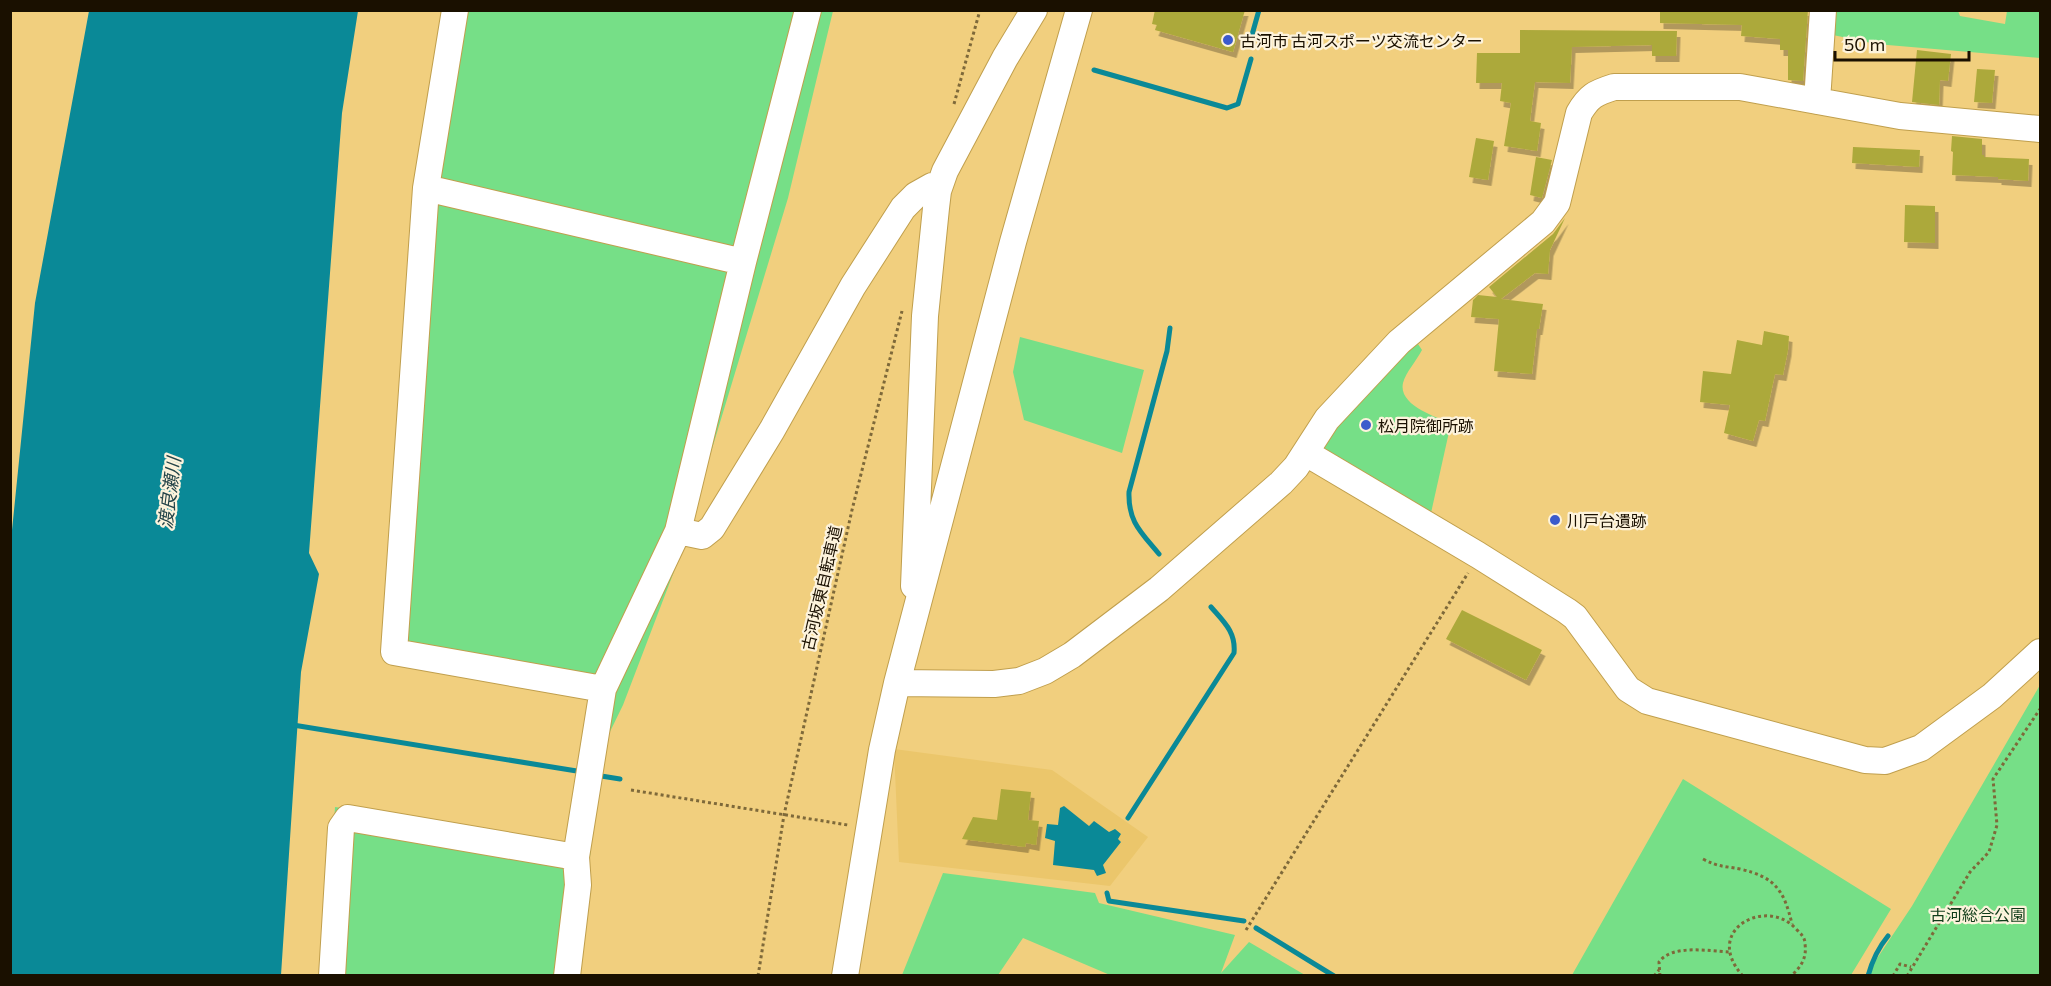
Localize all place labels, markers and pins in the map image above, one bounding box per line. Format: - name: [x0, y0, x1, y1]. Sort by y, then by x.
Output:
- place label: 古河市 古河スポーツ交流センター: [1240, 31, 1483, 50]
- marker: 古河市 古河スポーツ交流センター: [1221, 33, 1235, 47]
- place label: 松月院御所跡: [1378, 416, 1474, 435]
- marker: 松月院御所跡: [1359, 418, 1373, 432]
- place label: 川戸台遺跡: [1567, 511, 1647, 530]
- marker: 川戸台遺跡: [1548, 513, 1562, 527]

